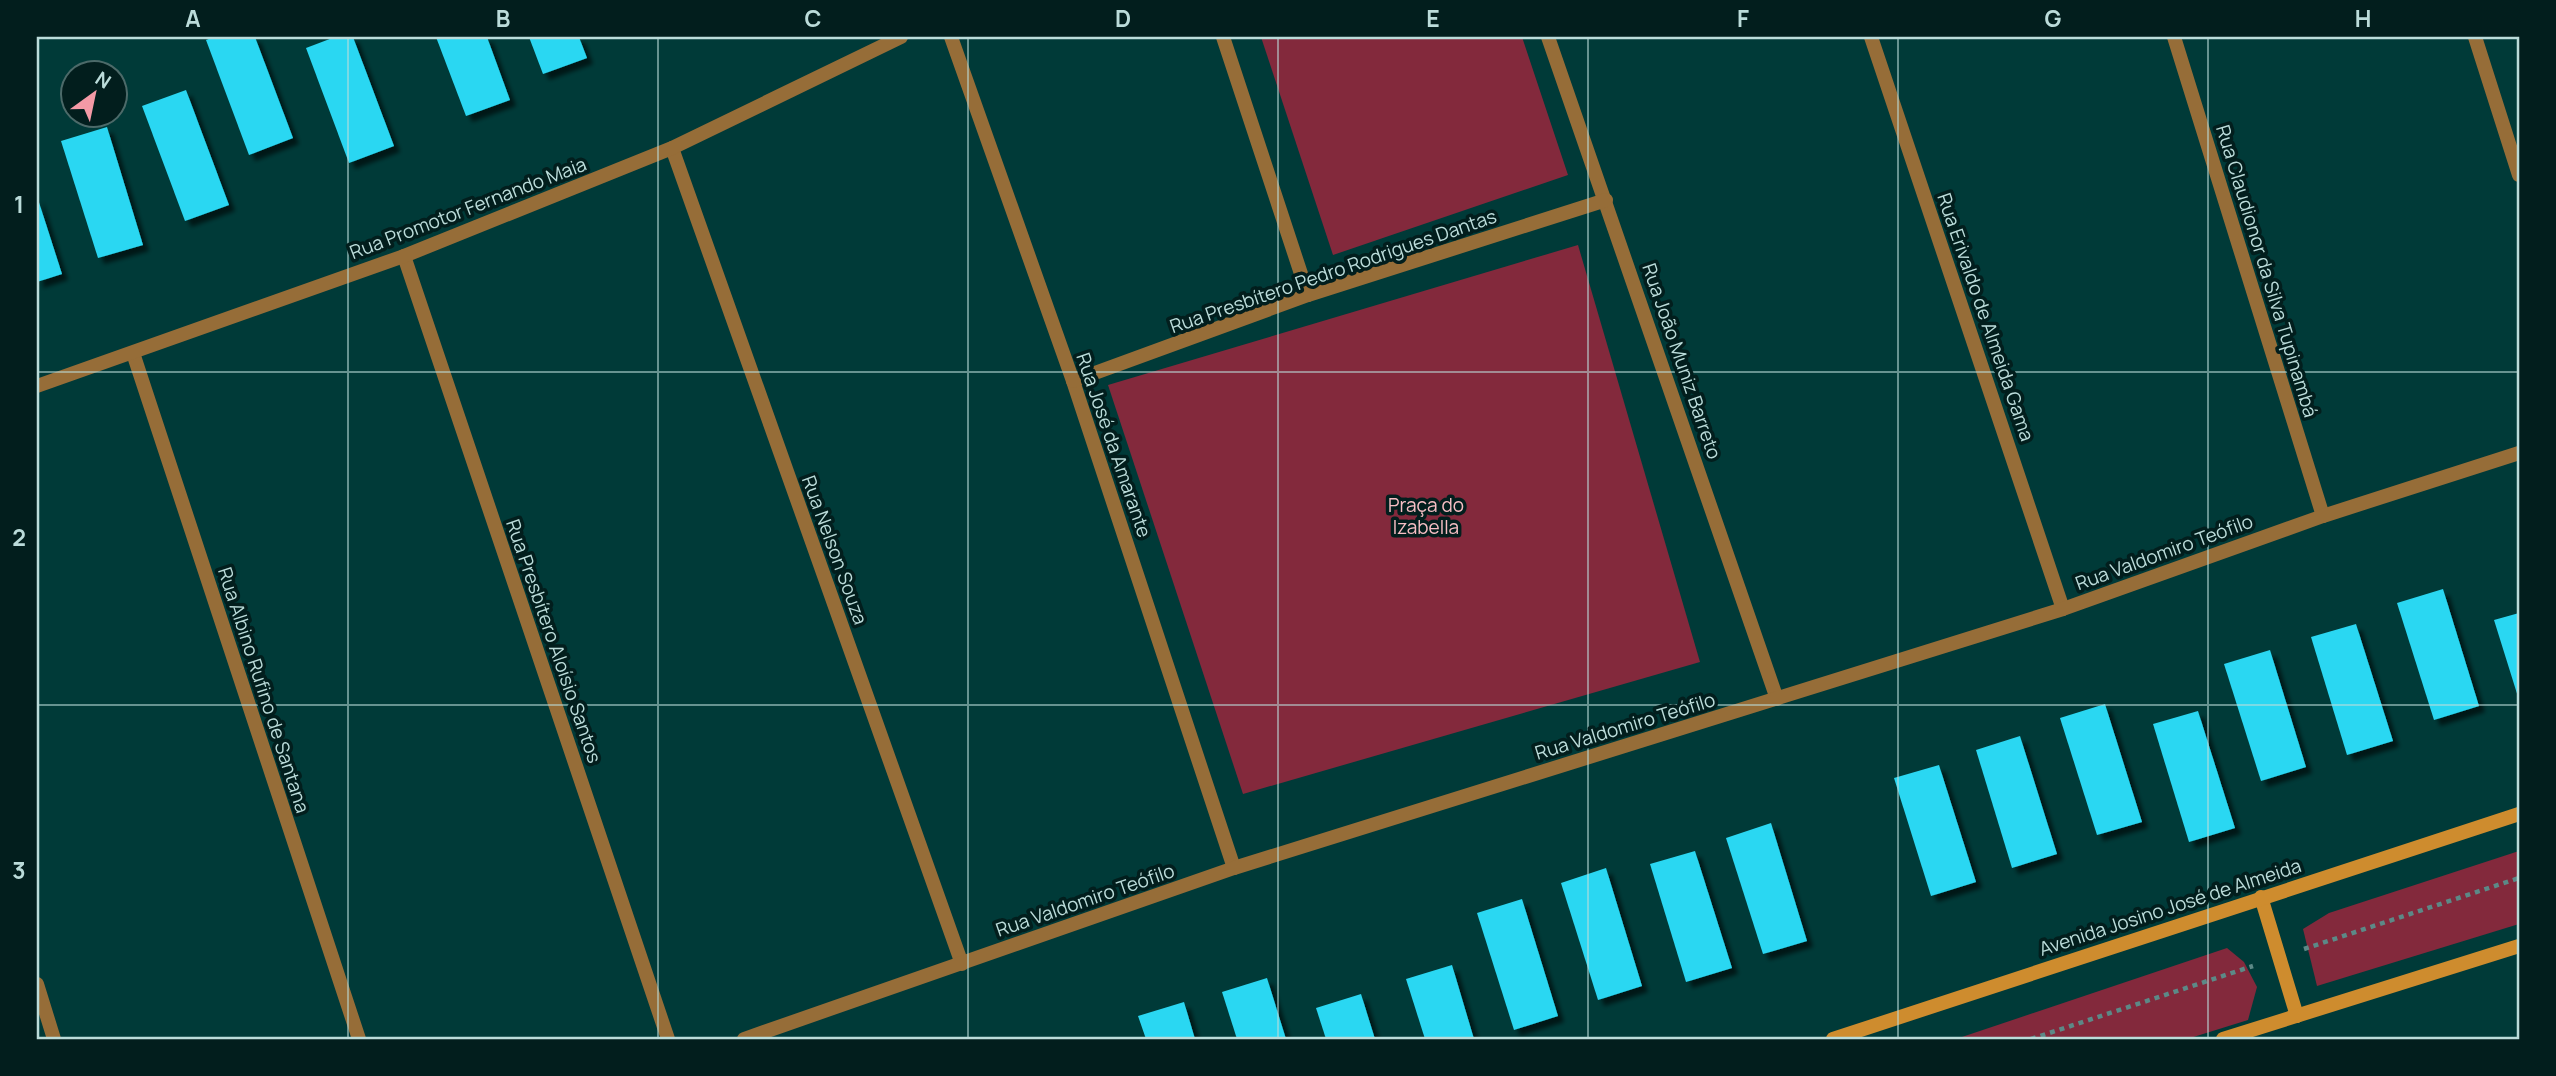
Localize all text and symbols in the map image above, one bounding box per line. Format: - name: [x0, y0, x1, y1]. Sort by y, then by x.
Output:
- text: A: [185, 2, 201, 34]
- text: B: [496, 2, 510, 34]
- text: C: [805, 2, 822, 34]
- text: D: [1115, 2, 1131, 34]
- text: E: [1426, 2, 1440, 34]
- text: F: [1737, 2, 1749, 34]
- text: G: [2045, 2, 2062, 34]
- text: H: [2355, 2, 2371, 34]
- north arrow: [60, 60, 130, 130]
- text: N: [90, 65, 116, 94]
- street label: Rua Claudionor da Silva Tupinambá: [2210, 122, 2324, 420]
- street label: Rua Promotor Fernando Maia: [346, 151, 590, 265]
- text: 1: [14, 188, 24, 220]
- street label: Rua Erivaldo de Almeida Gama: [1931, 190, 2041, 444]
- street label: Rua Presbítero Pedro Rodrigues Dantas: [1166, 203, 1500, 339]
- street label: Rua João Muniz Barreto: [1636, 260, 1728, 462]
- street label: Rua José da Amarante: [1070, 349, 1158, 541]
- street label: Rua Nelson Souza: [796, 472, 874, 628]
- park label: Praça do Izabella: [1388, 492, 1464, 540]
- street label: Rua Valdomiro Teófilo: [2072, 508, 2256, 596]
- street label: Rua Presbítero Aloísio Santos: [500, 516, 608, 766]
- text: 2: [12, 521, 26, 553]
- street label: Rua Albino Rufino de Santana: [212, 564, 316, 816]
- street label: Rua Valdomiro Teófilo: [1532, 686, 1718, 766]
- street label: Avenida Josino José de Almeida: [2036, 852, 2304, 962]
- text: 3: [12, 854, 26, 886]
- street label: Rua Valdomiro Teófilo: [992, 857, 1178, 943]

